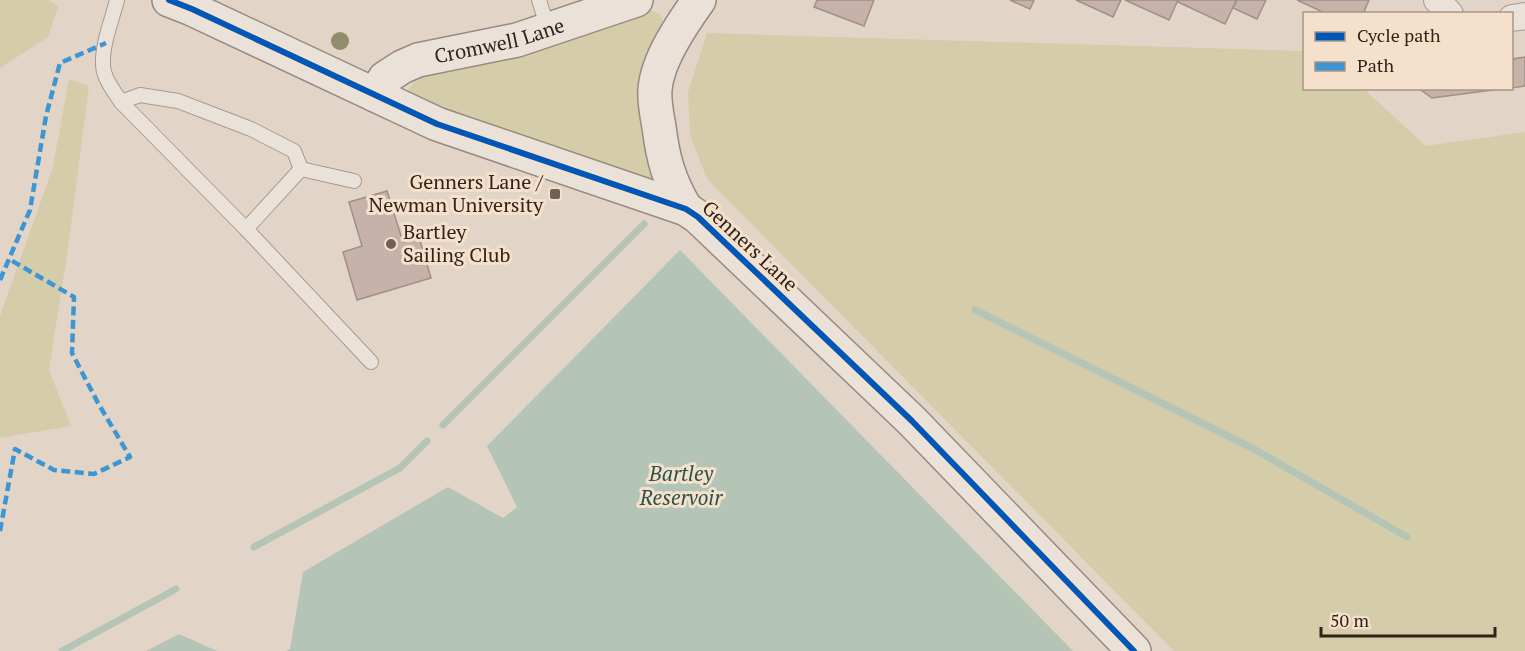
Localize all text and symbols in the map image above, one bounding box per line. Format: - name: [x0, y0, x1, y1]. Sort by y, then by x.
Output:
- street label: Cromwell Lane: [432, 11, 568, 69]
- legend: [1303, 12, 1513, 90]
- text: Cycle path: [1357, 23, 1441, 47]
- text: Path: [1357, 53, 1394, 77]
- place label: Genners Lane / Newman University: [369, 168, 544, 218]
- marker: Genners Lane / Newman University: [548, 187, 562, 201]
- street label: Genners Lane: [697, 194, 804, 297]
- place label: Bartley Sailing Club: [403, 218, 511, 268]
- marker: Bartley Sailing Club: [384, 237, 398, 251]
- water label: Bartley Reservoir: [639, 459, 723, 511]
- scale bar: [1321, 600, 1495, 638]
- text: 50 m: [1330, 608, 1370, 632]

